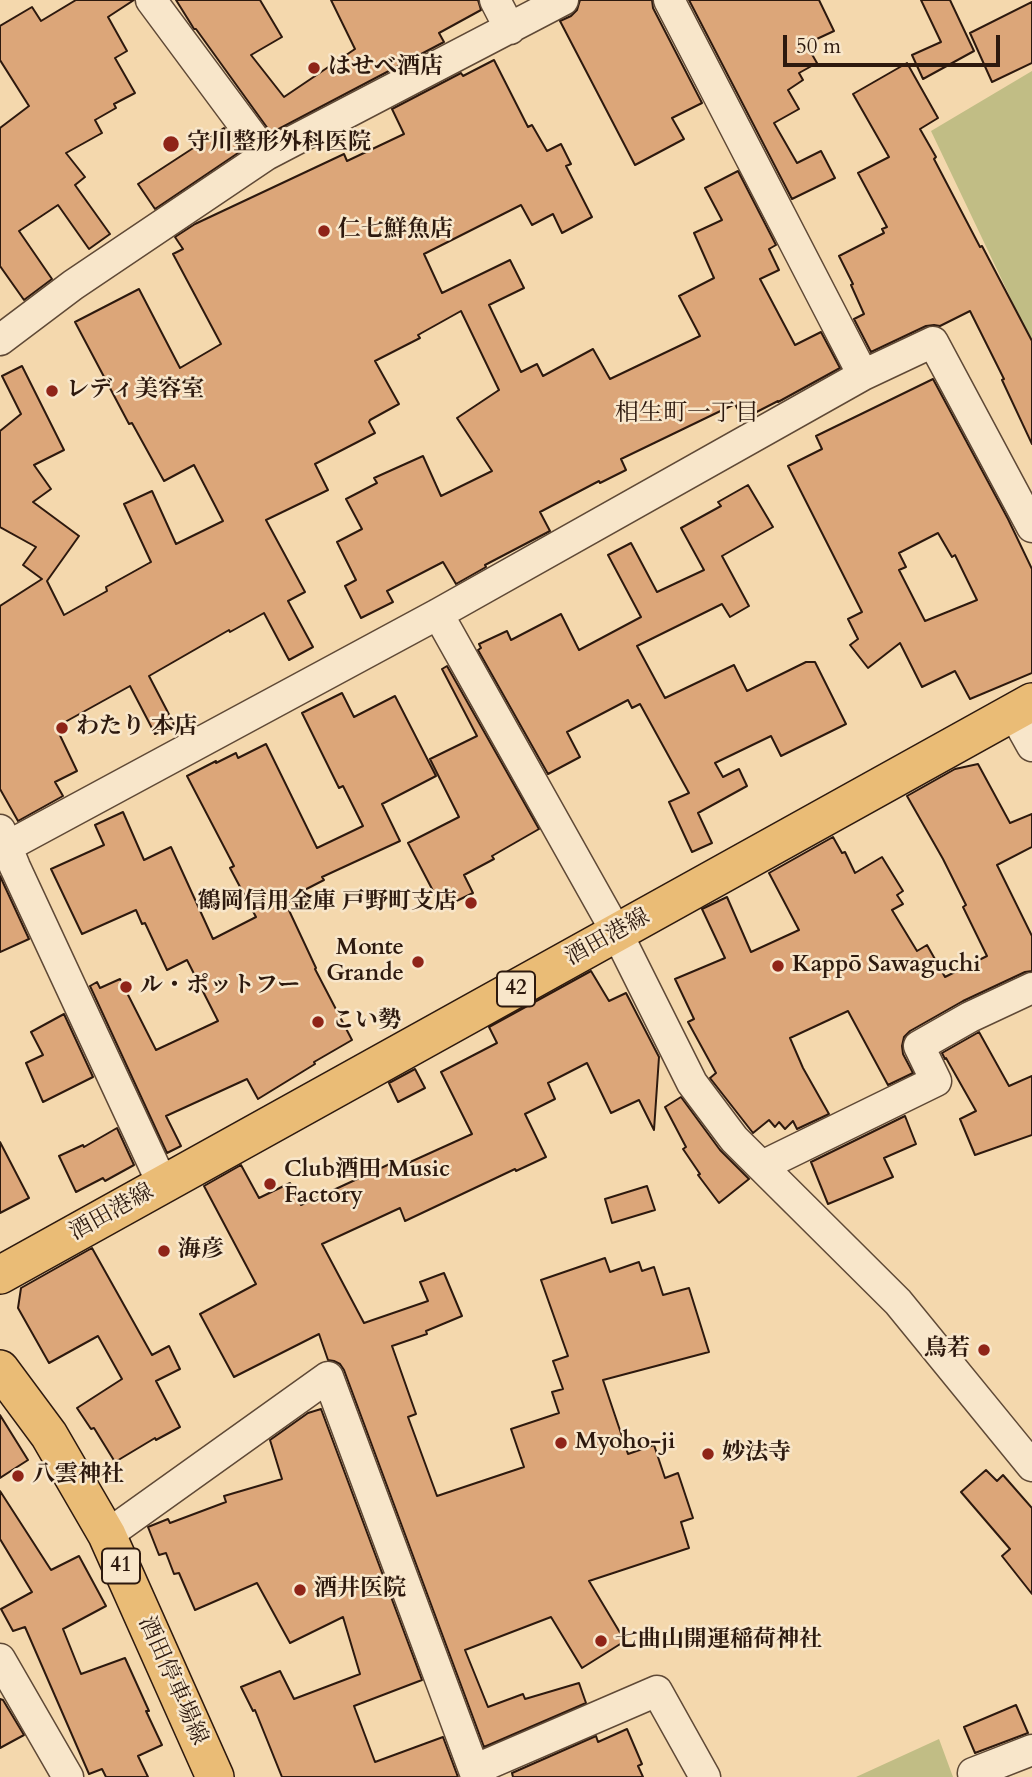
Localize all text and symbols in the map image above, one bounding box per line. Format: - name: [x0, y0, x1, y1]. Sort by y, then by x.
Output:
- scale bar: [787, 21, 1004, 65]
- text: 50 m: [796, 32, 841, 61]
- place label: はせべ酒店: [328, 54, 443, 82]
- marker: はせべ酒店: [306, 60, 322, 76]
- place label: 守川整形外科医院: [187, 130, 371, 158]
- marker: 守川整形外科医院: [161, 134, 181, 154]
- place label: 仁七鮮魚店: [338, 217, 453, 245]
- marker: 仁七鮮魚店: [316, 223, 332, 239]
- place label: レディ美容室: [66, 377, 204, 405]
- marker: レディ美容室: [44, 383, 60, 399]
- district label: 相生町一丁目: [615, 400, 759, 428]
- place label: わたり 本店: [76, 714, 197, 742]
- marker: わたり 本店: [54, 720, 70, 736]
- place label: 鶴岡信用金庫 戸野町支店: [198, 889, 457, 917]
- marker: 鶴岡信用金庫 戸野町支店: [463, 895, 479, 911]
- street label: 酒田港線: [561, 904, 655, 972]
- place label: Monte Grande: [326, 935, 404, 989]
- place label: Kappō Sawaguchi: [792, 952, 981, 980]
- marker: Monte Grande: [410, 954, 426, 970]
- marker: Kappō Sawaguchi: [770, 958, 786, 974]
- road number: 42: [497, 972, 535, 1006]
- place label: ル・ポットフー: [140, 973, 300, 1001]
- marker: ル・ポットフー: [118, 979, 134, 995]
- place label: こい勢: [332, 1008, 401, 1036]
- marker: こい勢: [310, 1014, 326, 1030]
- place label: Club酒田 Music Factory: [284, 1157, 450, 1211]
- marker: Club酒田 Music Factory: [262, 1176, 278, 1192]
- street label: 酒田港線: [65, 1179, 159, 1247]
- place label: 海彦: [178, 1237, 224, 1265]
- marker: 海彦: [156, 1243, 172, 1259]
- place label: 鳥若: [924, 1336, 970, 1364]
- marker: 鳥若: [976, 1342, 992, 1358]
- place label: Myoho-ji: [575, 1429, 675, 1457]
- marker: Myoho-ji: [553, 1435, 569, 1451]
- place label: 妙法寺: [722, 1440, 791, 1468]
- marker: 妙法寺: [700, 1446, 716, 1462]
- place label: 八雲神社: [32, 1462, 124, 1490]
- marker: 八雲神社: [10, 1468, 26, 1484]
- road number: 41: [102, 1548, 140, 1584]
- place label: 酒井医院: [314, 1576, 406, 1604]
- marker: 酒井医院: [292, 1582, 308, 1598]
- street label: 酒田停車場線: [131, 1612, 213, 1750]
- place label: 七曲山開運稲荷神社: [615, 1627, 822, 1655]
- marker: 七曲山開運稲荷神社: [593, 1633, 609, 1649]

